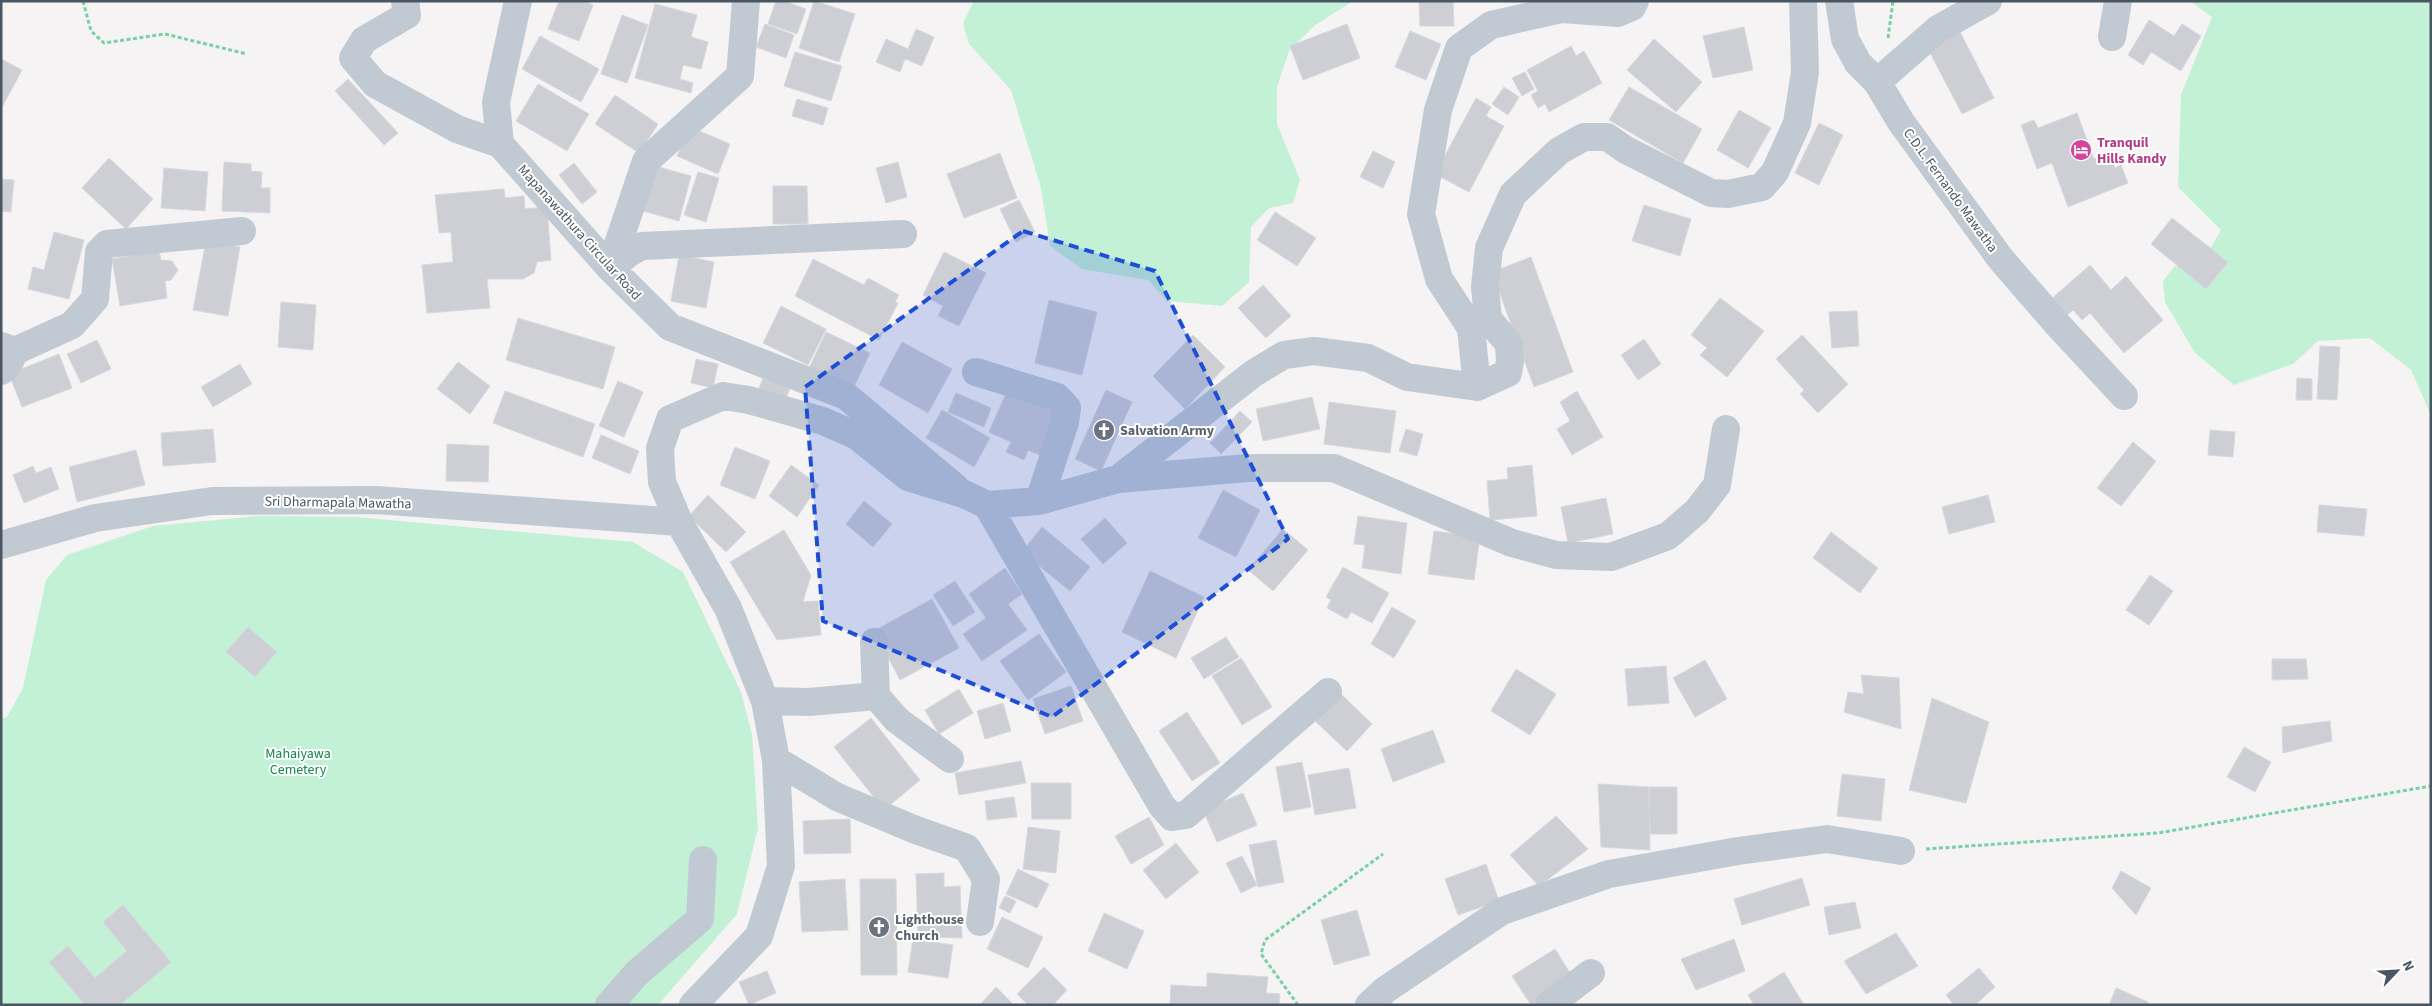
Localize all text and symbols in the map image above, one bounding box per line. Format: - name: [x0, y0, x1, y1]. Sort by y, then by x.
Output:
- street label: C.D.L. Fernando Mawatha: [1898, 124, 2002, 257]
- place label: Tranquil Hills Kandy: [2097, 133, 2167, 169]
- hotel icon: Tranquil Hills Kandy: [2069, 138, 2093, 162]
- street label: Mapanawathura Circular Road: [513, 160, 646, 305]
- church icon: Salvation Army: [1092, 418, 1116, 442]
- place label: Salvation Army: [1120, 421, 1215, 441]
- street label: Sri Dharmapala Mawatha: [264, 492, 412, 514]
- park label: Mahaiyawa Cemetery: [265, 744, 331, 780]
- place label: Lighthouse Church: [895, 910, 964, 946]
- church icon: Lighthouse Church: [867, 915, 891, 939]
- north arrow: [2372, 946, 2422, 996]
- text: N: [2397, 957, 2419, 974]

